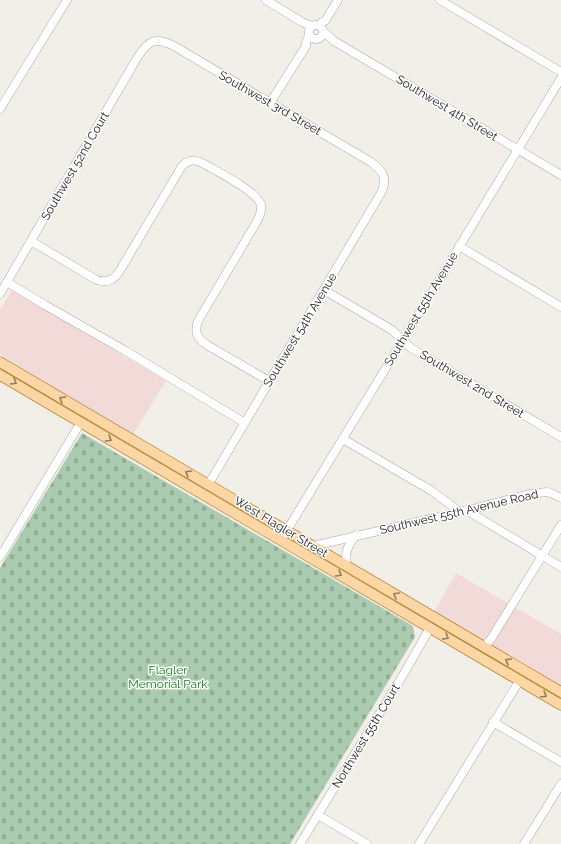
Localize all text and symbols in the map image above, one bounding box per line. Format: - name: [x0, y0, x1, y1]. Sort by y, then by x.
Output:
- street label: Southwest 3rd Street: [216, 68, 324, 138]
- street label: Southwest 4th Street: [394, 72, 500, 144]
- street label: Southwest 52nd Court: [38, 109, 112, 223]
- street label: Southwest 55th Avenue: [381, 249, 461, 369]
- street label: Southwest 54th Avenue: [260, 270, 340, 390]
- street label: Southwest 2nd Street: [417, 347, 527, 421]
- one-way arrow: [9, 378, 17, 385]
- one-way arrow: [59, 396, 66, 403]
- one-way arrow: [105, 434, 112, 441]
- one-way arrow: [185, 470, 192, 477]
- street label: Southwest 55th Avenue Road: [378, 487, 540, 537]
- street label: West Flagler Street: [232, 494, 330, 560]
- one-way arrow: [335, 570, 342, 577]
- one-way arrow: [393, 592, 400, 600]
- one-way arrow: [442, 633, 450, 640]
- one-way arrow: [505, 658, 512, 666]
- park label: Flagler Memorial Park: [128, 663, 208, 691]
- street label: Northwest 55th Court: [329, 682, 403, 790]
- one-way arrow: [540, 690, 547, 697]

